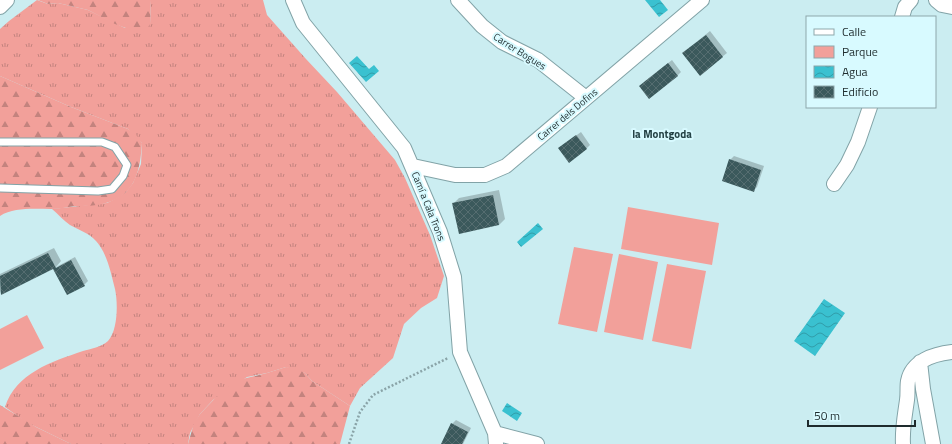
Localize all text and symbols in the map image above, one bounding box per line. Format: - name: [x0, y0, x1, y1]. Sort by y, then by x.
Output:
- legend: [806, 16, 936, 108]
- text: Calle: [842, 22, 866, 41]
- street label: Carrer Bogues: [490, 29, 549, 74]
- text: Parque: [842, 42, 878, 61]
- text: Agua: [842, 62, 868, 81]
- text: Edificio: [842, 82, 878, 101]
- street label: Carrer dels Dofins: [534, 84, 601, 144]
- district label: la Montgoda: [632, 126, 692, 142]
- street label: Camí a Cala Trons: [408, 169, 449, 243]
- scale bar: [808, 402, 915, 428]
- text: 50 m: [814, 406, 840, 425]

